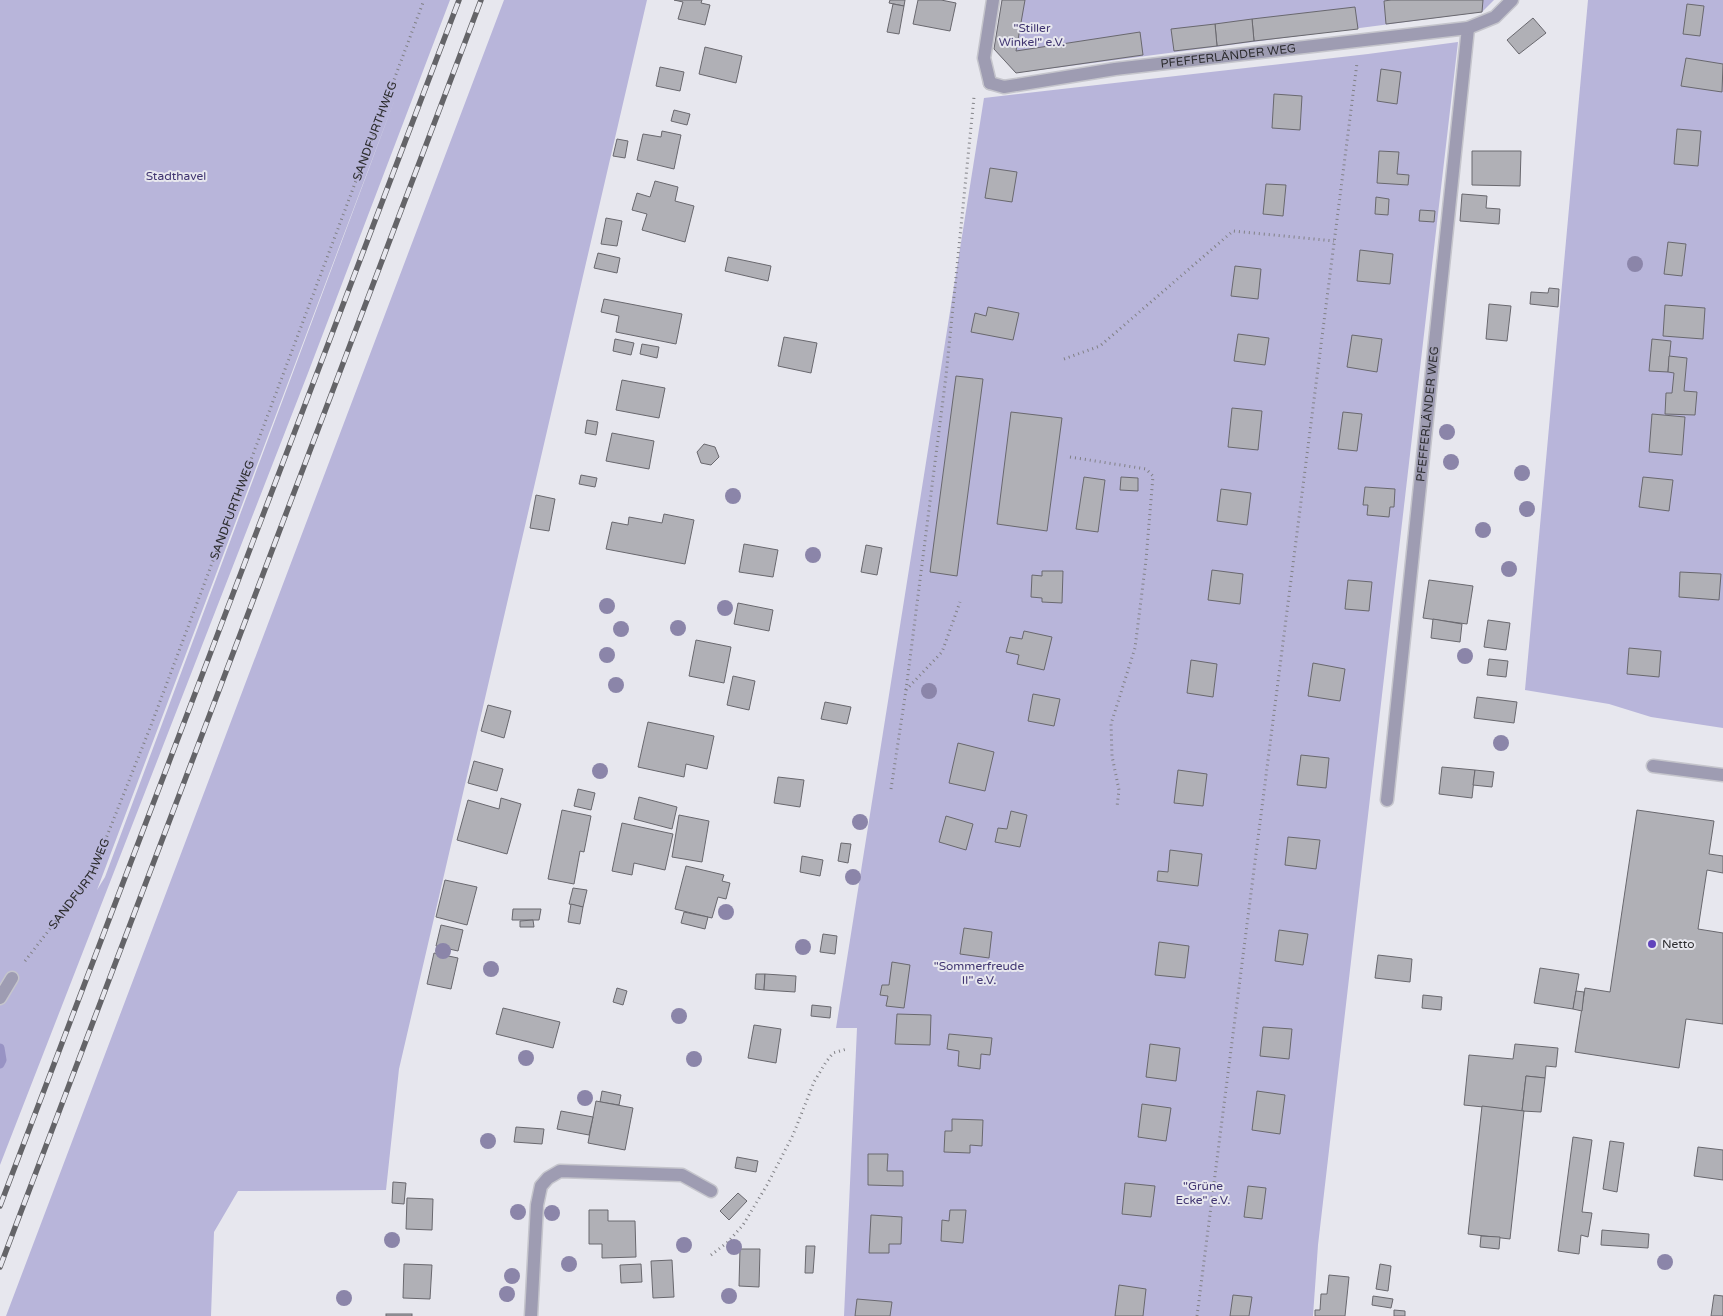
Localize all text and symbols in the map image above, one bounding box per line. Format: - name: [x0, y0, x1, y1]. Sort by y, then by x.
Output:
- park label: "Stiller Winkel" e.V.: [999, 21, 1065, 49]
- street label: PFEFFERLÄNDER WEG: [1160, 41, 1297, 71]
- street label: SANDFURTHWEG: [350, 79, 400, 183]
- park label: Stadthavel: [146, 169, 206, 183]
- street label: PFEFFERLÄNDER WEG: [1413, 346, 1442, 483]
- street label: SANDFURTHWEG: [207, 458, 257, 562]
- street label: SANDFURTHWEG: [45, 836, 112, 932]
- place label: Netto: [1662, 937, 1695, 951]
- marker: Netto: [1646, 938, 1658, 950]
- park label: "Sommerfreude II" e.V.: [934, 959, 1024, 987]
- park label: "Grüne Ecke" e.V.: [1176, 1179, 1230, 1207]

